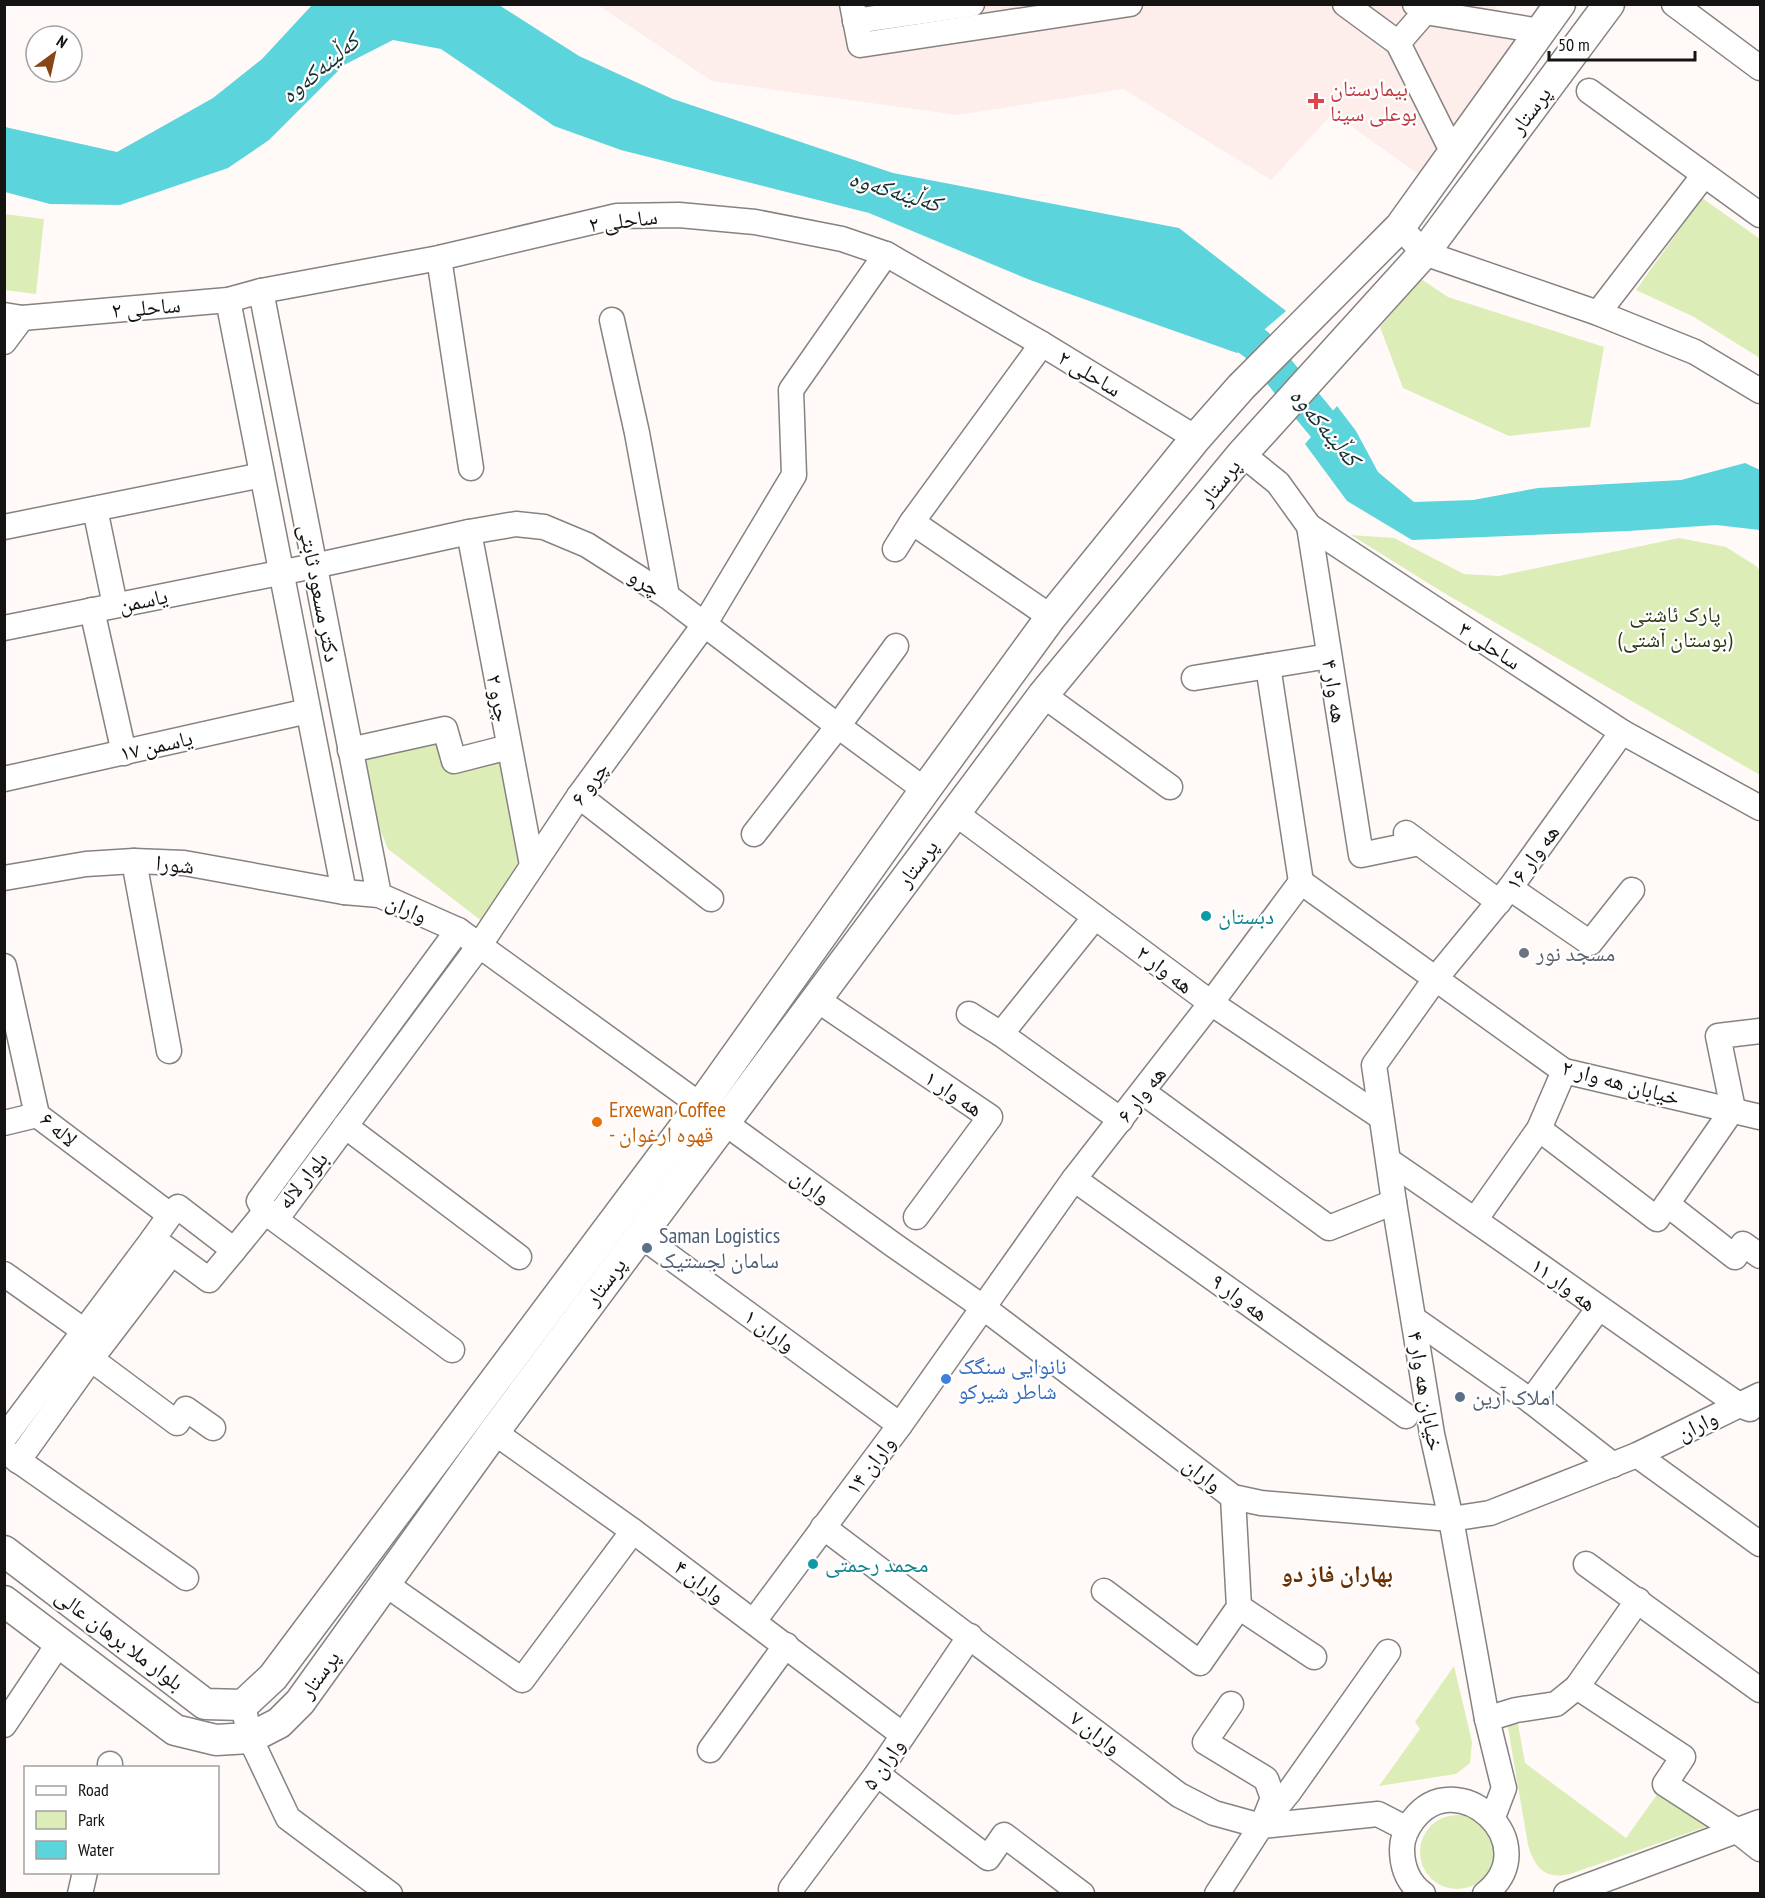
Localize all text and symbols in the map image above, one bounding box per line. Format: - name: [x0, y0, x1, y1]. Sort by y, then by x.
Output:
- water label: کەڵینەکەوە: [274, 23, 369, 110]
- north arrow: [24, 24, 84, 84]
- scale bar: [1549, 24, 1694, 62]
- text: N: [53, 31, 71, 52]
- text: 50 m: [1558, 33, 1590, 56]
- place label: بیمارستان بوعلی سینا: [1330, 74, 1417, 127]
- street label: پرستار: [1502, 80, 1557, 140]
- marker: بیمارستان بوعلی سینا: [1307, 92, 1325, 110]
- water label: کەڵینەکەوە: [846, 162, 949, 220]
- street label: ساحلی ۲: [587, 202, 659, 238]
- street label: ساحلی ۲: [110, 290, 182, 324]
- street label: ساحلی ۲: [1053, 343, 1127, 403]
- water label: کەڵینەکەوە: [1283, 381, 1370, 476]
- street label: پرستار: [1191, 453, 1247, 512]
- street label: دکتر مسعود ثابتی: [293, 522, 347, 664]
- street label: چرو: [624, 561, 666, 603]
- street label: یاسمن: [116, 581, 170, 619]
- park label: پارک ئاشتی (بوستان آشتی): [1618, 600, 1733, 653]
- street label: ساحلی ۳: [1453, 614, 1527, 676]
- street label: هه وار ۴: [1316, 657, 1354, 725]
- street label: چرو ۲: [481, 672, 517, 724]
- street label: یاسمن ۱۷: [117, 723, 195, 767]
- street label: چرو ۶: [564, 755, 614, 811]
- street label: هه وار ۱۶: [1499, 819, 1565, 895]
- street label: پرستار: [889, 833, 944, 893]
- street label: شورا: [155, 848, 195, 880]
- street label: واران: [382, 887, 432, 929]
- place label: دبستان: [1218, 902, 1274, 930]
- marker: دبستان: [1199, 909, 1213, 923]
- street label: هه وار ۲: [1131, 938, 1199, 1000]
- place label: مسجد نور: [1535, 939, 1615, 967]
- marker: مسجد نور: [1517, 946, 1531, 960]
- street label: خیابان هه وار ۲: [1559, 1053, 1683, 1111]
- street label: هه وار ۶: [1110, 1060, 1172, 1128]
- street label: هه وار ۱: [919, 1063, 989, 1123]
- place label: Erxewan Coffee - قهوه ارغوان: [609, 1095, 726, 1148]
- street label: لاله ۶: [35, 1105, 83, 1153]
- marker: Erxewan Coffee - قهوه ارغوان: [590, 1115, 604, 1129]
- street label: بلوار لاله: [270, 1145, 334, 1215]
- street label: واران: [786, 1162, 836, 1210]
- place label: Saman Logistics سامان لجستیک: [659, 1221, 780, 1274]
- marker: Saman Logistics سامان لجستیک: [640, 1241, 654, 1255]
- street label: پرستار: [577, 1251, 632, 1311]
- street label: هه وار ۱۱: [1526, 1251, 1602, 1317]
- street label: هه وار ۹: [1206, 1267, 1274, 1327]
- street label: واران ۱: [739, 1302, 801, 1358]
- street label: خیابان هه وار ۴: [1402, 1329, 1450, 1453]
- place label: نانوایی سنگک شاطر شیرکو: [958, 1352, 1067, 1405]
- marker: نانوایی سنگک شاطر شیرکو: [939, 1372, 953, 1386]
- place label: املاک آرین: [1472, 1383, 1555, 1411]
- marker: املاک آرین: [1453, 1390, 1467, 1404]
- street label: واران: [1672, 1403, 1722, 1447]
- street label: واران ۱۴: [839, 1430, 901, 1500]
- street label: واران: [1178, 1450, 1228, 1498]
- place label: محمد رحمتی: [825, 1550, 928, 1578]
- street label: واران ۴: [669, 1553, 731, 1609]
- marker: محمد رحمتی: [806, 1557, 820, 1571]
- district label: بهاران فاز دو: [1281, 1558, 1393, 1589]
- street label: بلوار ملا برهان عالی: [50, 1581, 190, 1697]
- street label: پرستار: [292, 1644, 346, 1705]
- street label: واران ۷: [1065, 1704, 1127, 1760]
- street label: واران ۵: [855, 1733, 911, 1795]
- legend: [24, 1766, 219, 1874]
- text: Road: [78, 1778, 109, 1801]
- text: Park: [78, 1808, 105, 1831]
- text: Water: [78, 1838, 114, 1861]

